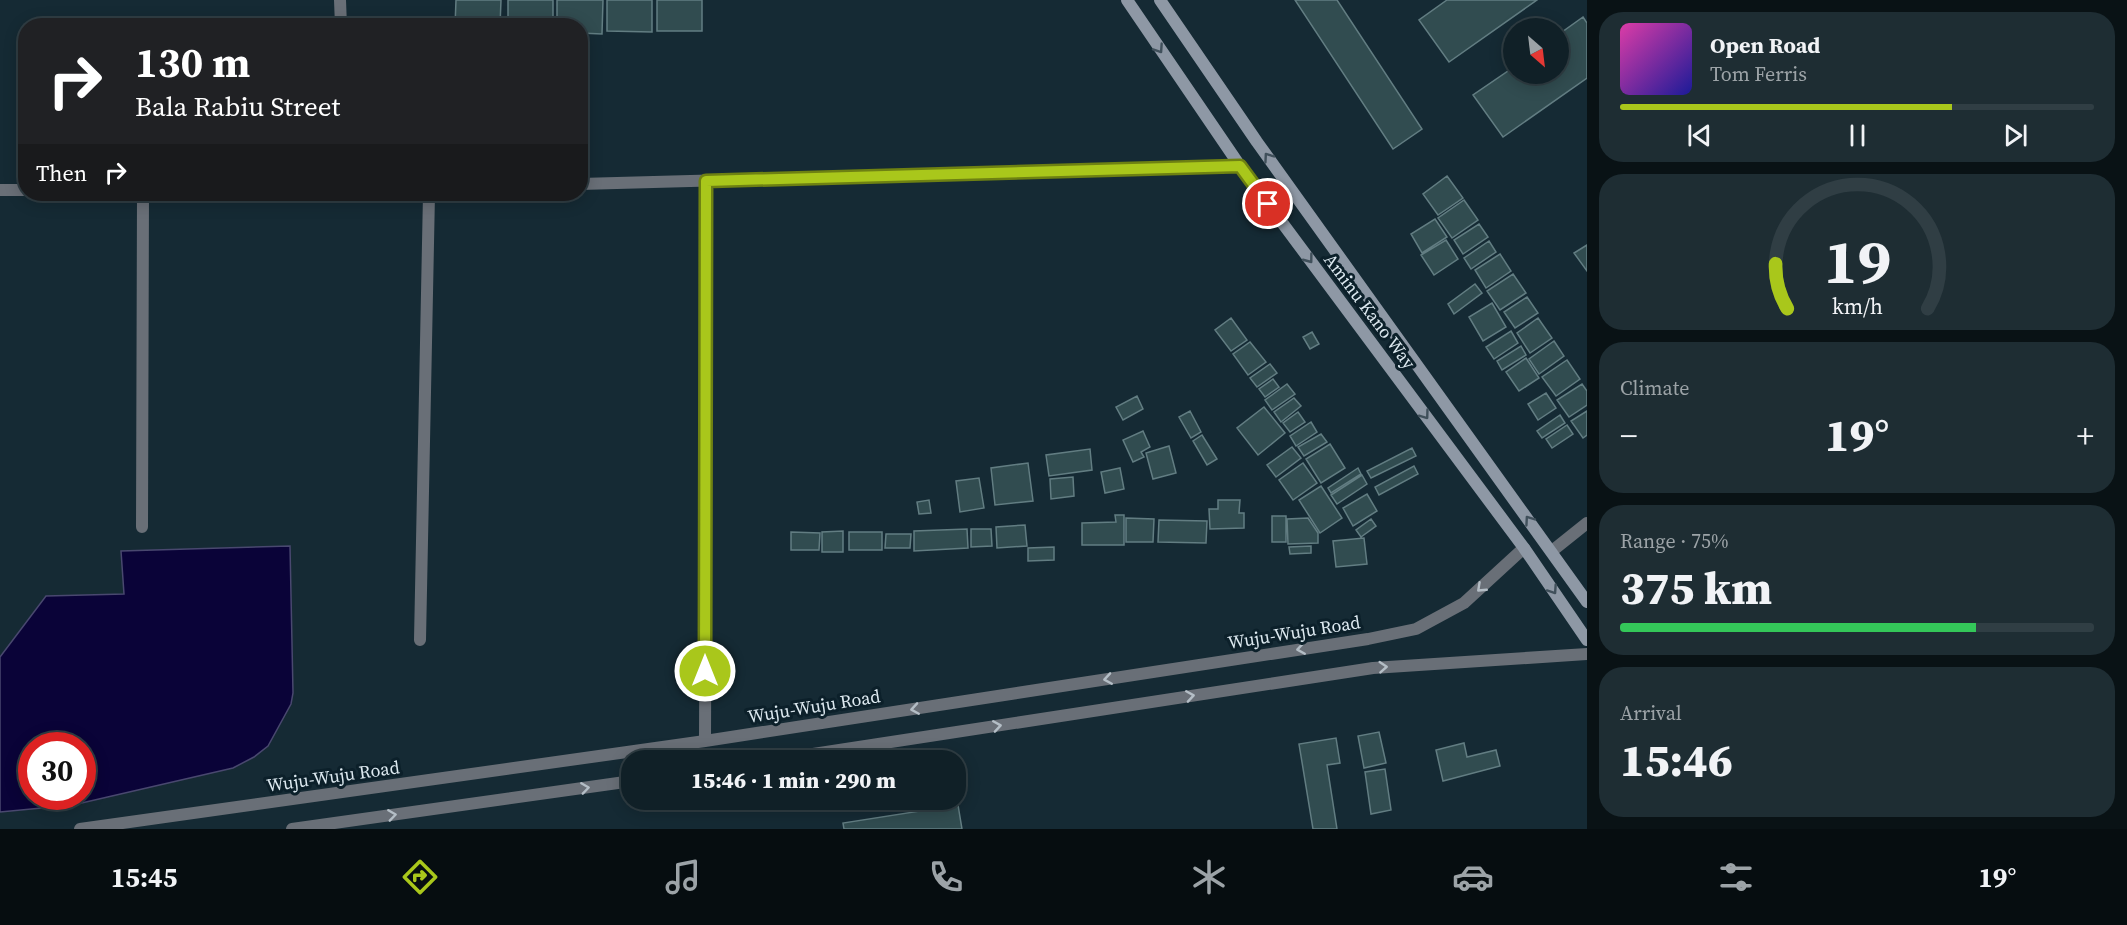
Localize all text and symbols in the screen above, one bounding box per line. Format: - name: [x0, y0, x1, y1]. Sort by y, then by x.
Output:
- north arrow: [1503, 18, 1569, 84]
- map controls: [1503, 18, 1569, 84]
- text: Open Road: [1710, 30, 1820, 60]
- text: 130 m: [135, 33, 250, 91]
- icon: right: [36, 42, 114, 120]
- one-way arrow: [1152, 42, 1163, 53]
- text: Tom Ferris: [1710, 60, 1807, 88]
- text: Bala Rabiu Street: [135, 88, 340, 125]
- icon: previous: [1683, 119, 1716, 152]
- icon: pause: [1841, 119, 1874, 152]
- icon: next: [1999, 119, 2032, 152]
- one-way arrow: [1264, 153, 1275, 164]
- icon: right: [99, 156, 132, 189]
- text: Then: [36, 158, 87, 188]
- pin: [1242, 178, 1293, 229]
- icon: arrive: [1251, 187, 1284, 220]
- text: 19: [1823, 218, 1891, 304]
- street label: Aminu Kano Way: [1318, 248, 1422, 375]
- one-way arrow: [1301, 252, 1312, 263]
- text: km/h: [1831, 293, 1883, 322]
- text: Climate: [1620, 374, 1689, 402]
- text: 19°: [1825, 404, 1889, 466]
- one-way arrow: [1418, 409, 1429, 420]
- text: −: [1620, 413, 1638, 458]
- text: +: [2076, 413, 2094, 458]
- one-way arrow: [1525, 515, 1536, 526]
- text: Range · 75%: [1620, 527, 1729, 555]
- text: 375 km: [1620, 557, 1772, 619]
- one-way arrow: [1478, 581, 1488, 592]
- one-way arrow: [1545, 583, 1556, 594]
- street label: Wuju-Wuju Road: [1226, 609, 1362, 655]
- position arrow: [673, 639, 737, 703]
- one-way arrow: [1296, 643, 1305, 655]
- one-way arrow: [1378, 661, 1388, 674]
- one-way arrow: [1103, 673, 1113, 685]
- street label: Wuju-Wuju Road: [746, 683, 882, 729]
- one-way arrow: [1186, 691, 1195, 703]
- text: Arrival: [1620, 699, 1682, 727]
- one-way arrow: [911, 702, 921, 715]
- one-way arrow: [992, 720, 1002, 733]
- text: 15:46: [1620, 729, 1733, 791]
- speed limit sign: 30: [18, 732, 96, 810]
- street label: Wuju-Wuju Road: [265, 754, 401, 798]
- text: 15:46 · 1 min · 290 m: [691, 765, 896, 795]
- one-way arrow: [580, 782, 590, 794]
- one-way arrow: [387, 809, 396, 822]
- icon: directions: [399, 856, 441, 898]
- icon: music: [662, 856, 704, 898]
- icon: phone: [925, 856, 967, 898]
- icon: climate: [1188, 856, 1230, 898]
- icon: car: [1452, 856, 1494, 898]
- icon: filters: [1715, 856, 1757, 898]
- text: 15:45: [111, 859, 177, 896]
- text: 19°: [1978, 859, 2016, 896]

